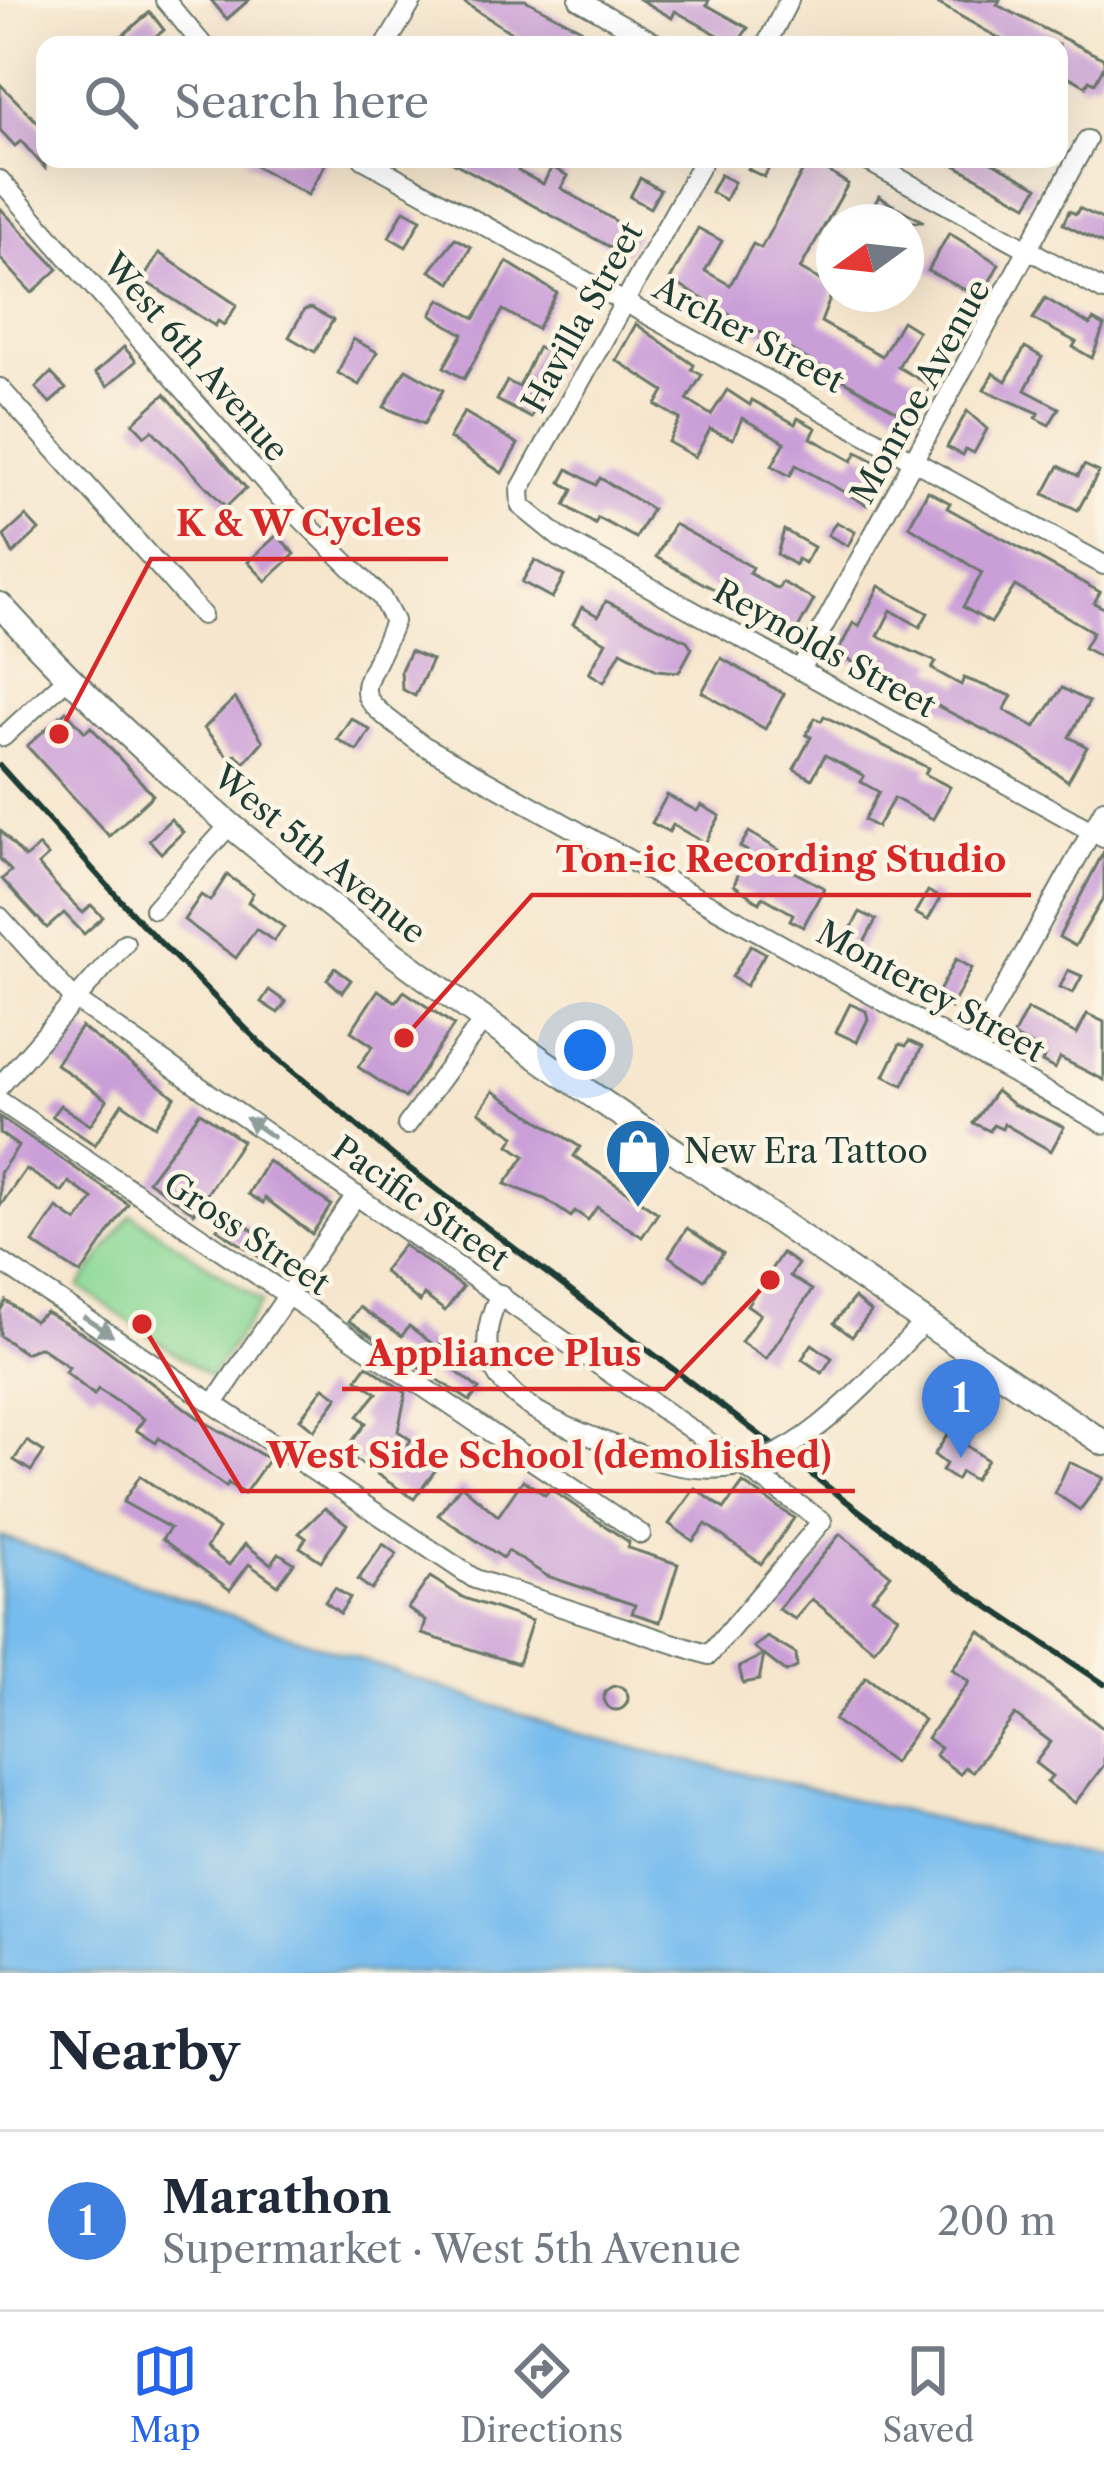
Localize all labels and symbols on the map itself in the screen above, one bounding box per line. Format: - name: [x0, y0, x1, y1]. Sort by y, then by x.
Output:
- north arrow: [816, 204, 924, 312]
- street label: Havilla Street: [513, 215, 652, 420]
- street label: West 6th Avenue: [93, 244, 297, 470]
- street label: Archer Street: [646, 267, 851, 402]
- street label: Monroe Avenue: [842, 272, 999, 511]
- callout: K & W Cycles: [151, 487, 448, 559]
- text: K & W Cycles: [176, 501, 422, 545]
- street label: Reynolds Street: [707, 570, 943, 727]
- street label: West 5th Avenue: [204, 756, 434, 953]
- callout: Ton-ic Recording Studio: [532, 823, 1031, 895]
- text: Ton-ic Recording Studio: [556, 837, 1006, 881]
- street label: Monterey Street: [810, 912, 1052, 1071]
- your location: [555, 1020, 615, 1080]
- shop icon: New Era Tattoo: [603, 1116, 673, 1210]
- one-way arrow: [244, 1117, 276, 1140]
- street label: Pacific Street: [324, 1127, 517, 1280]
- place label: New Era Tattoo: [684, 1131, 928, 1172]
- street label: Gross Street: [156, 1163, 338, 1304]
- one-way arrow: [81, 1314, 114, 1336]
- callout: Appliance Plus: [342, 1317, 665, 1389]
- text: Appliance Plus: [365, 1331, 642, 1375]
- pin: 1: [922, 1359, 1000, 1458]
- callout: West Side School (demolished): [242, 1419, 855, 1491]
- text: West Side School (demolished): [265, 1433, 832, 1477]

